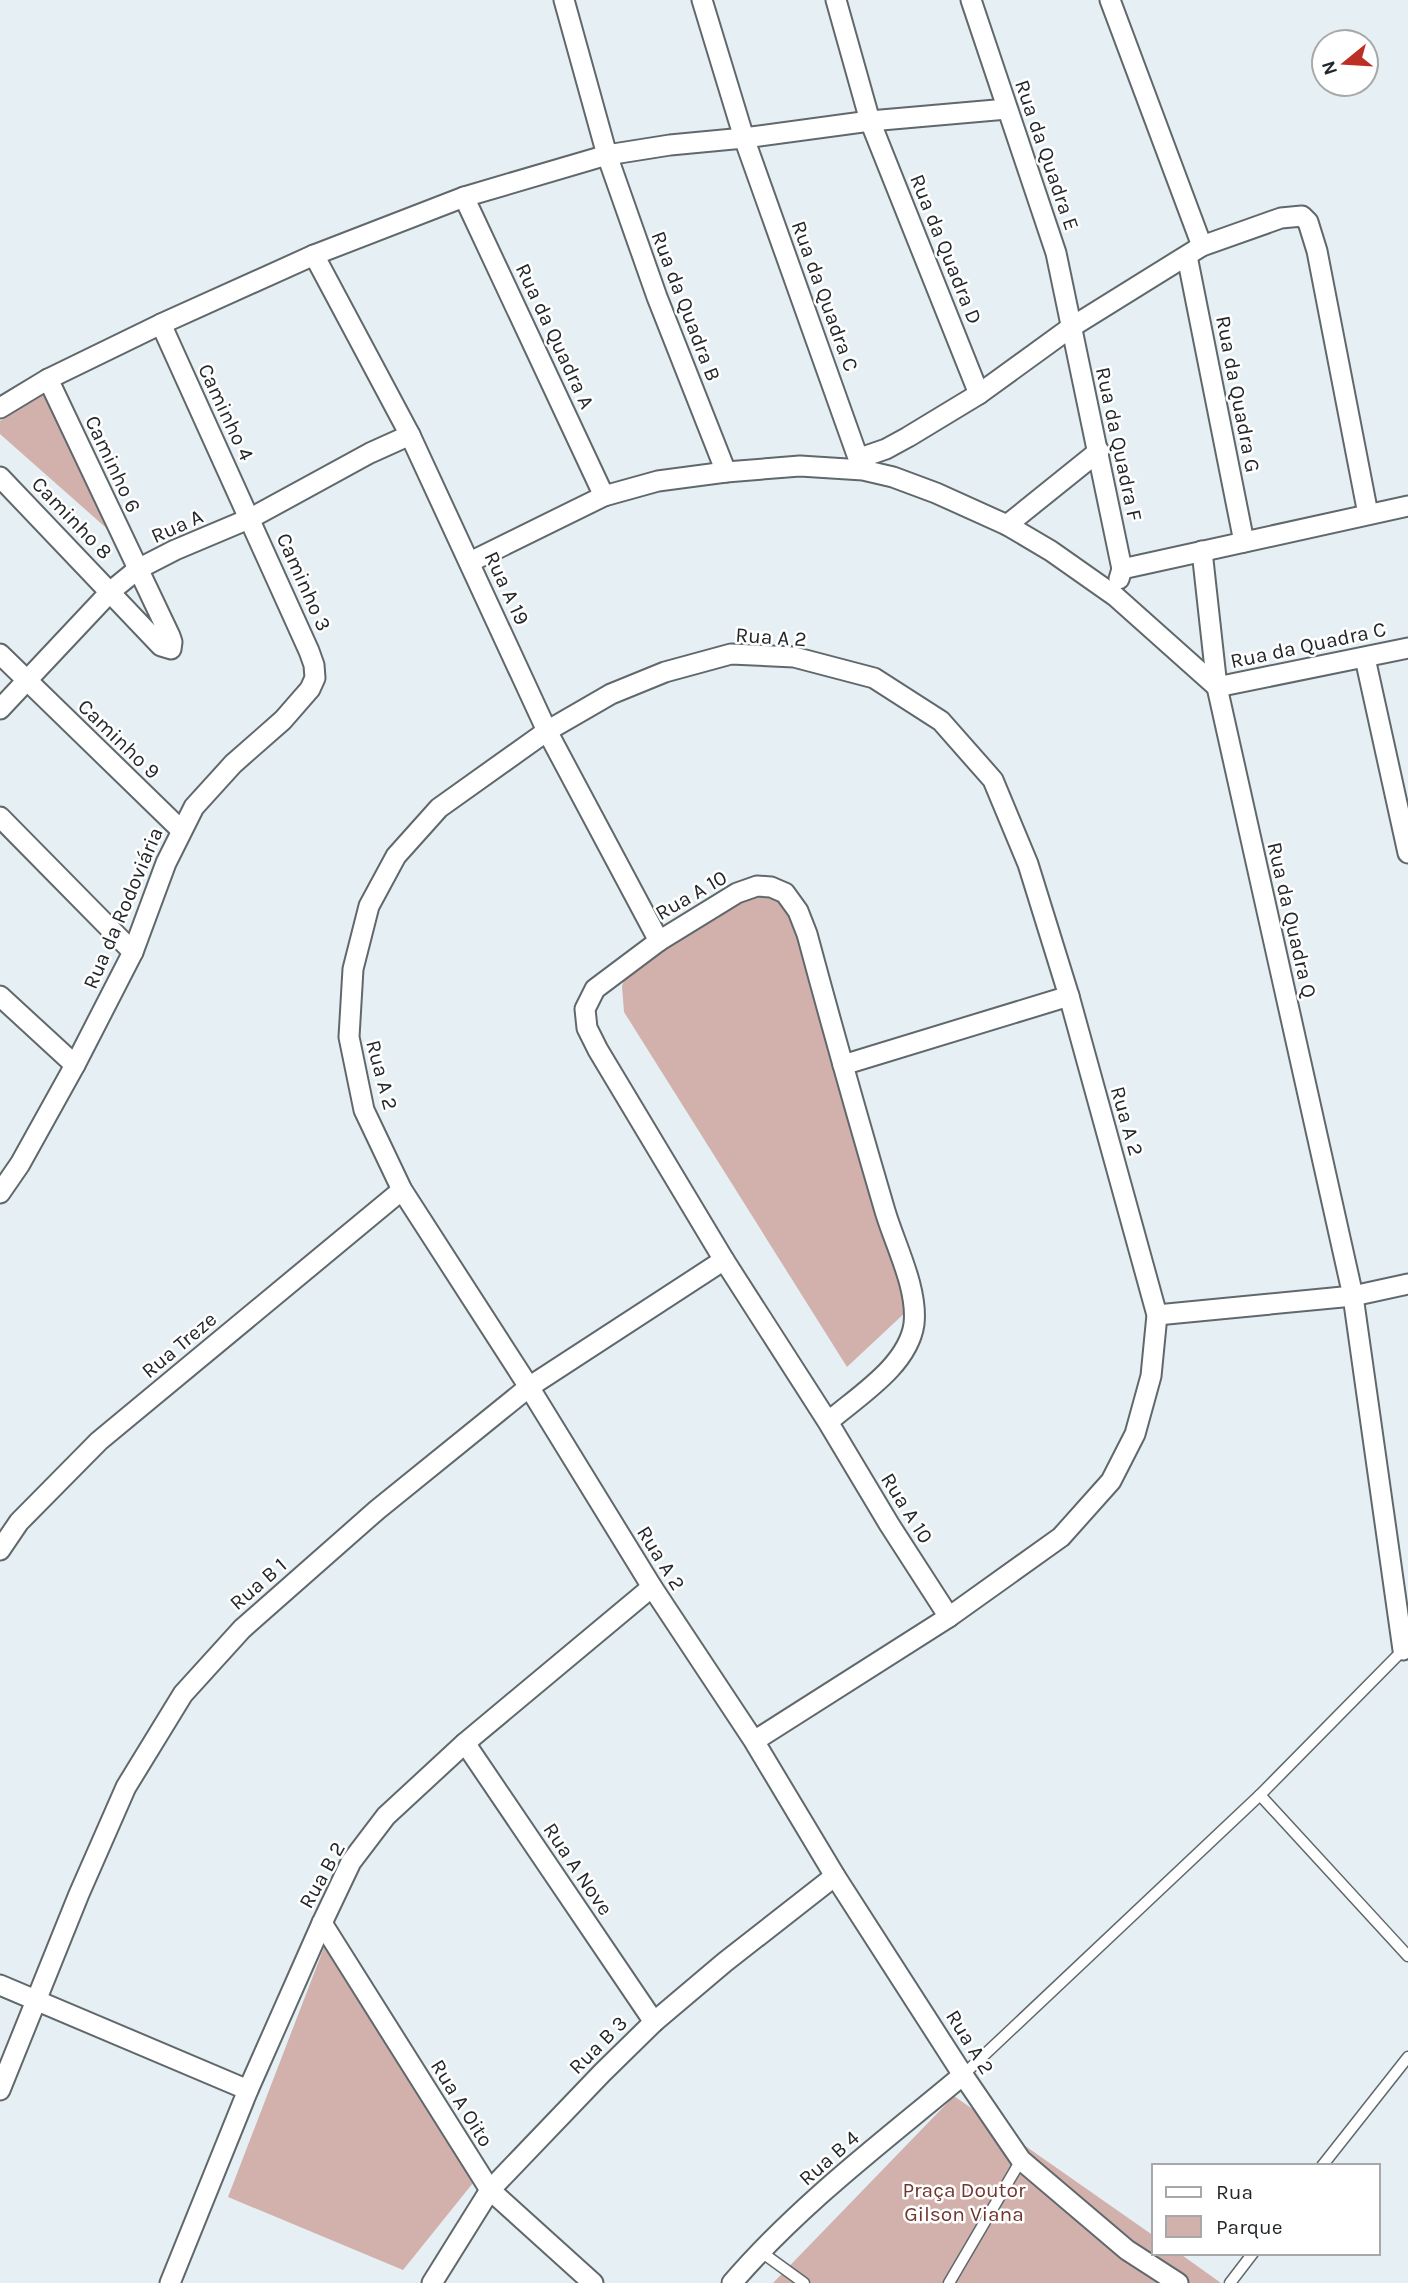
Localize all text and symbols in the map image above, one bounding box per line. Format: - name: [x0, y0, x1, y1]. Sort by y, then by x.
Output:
- north arrow: [1310, 28, 1380, 98]
- text: N: [1317, 58, 1342, 78]
- street label: Rua da Quadra E: [1010, 77, 1084, 233]
- street label: Rua da Quadra D: [905, 171, 987, 327]
- street label: Rua da Quadra C: [787, 217, 863, 375]
- street label: Rua da Quadra B: [646, 228, 726, 384]
- street label: Rua da Quadra A: [511, 259, 599, 413]
- street label: Rua da Quadra G: [1211, 314, 1265, 474]
- street label: Caminho 4: [193, 360, 259, 464]
- street label: Rua da Quadra F: [1091, 365, 1147, 523]
- street label: Caminho 6: [80, 412, 146, 516]
- street label: Caminho 8: [27, 472, 117, 564]
- street label: Rua A: [147, 504, 207, 548]
- street label: Caminho 3: [272, 529, 336, 635]
- street label: Rua A 19: [480, 547, 534, 629]
- street label: Rua da Quadra C: [1228, 617, 1388, 673]
- street label: Rua A 2: [735, 623, 807, 651]
- street label: Caminho 9: [73, 694, 165, 784]
- street label: Rua da Rodoviária: [78, 824, 168, 992]
- street label: Rua da Quadra Q: [1262, 840, 1322, 1000]
- street label: Rua A 10: [651, 865, 731, 925]
- street label: Rua A 2: [361, 1037, 403, 1113]
- street label: Rua A 2: [1106, 1083, 1148, 1159]
- street label: Rua Treze: [137, 1307, 221, 1383]
- street label: Rua A 10: [876, 1468, 938, 1548]
- street label: Rua A 2: [632, 1521, 690, 1595]
- street label: Rua B 1: [225, 1553, 291, 1615]
- street label: Rua A Nove: [538, 1818, 618, 1920]
- street label: Rua B 2: [294, 1838, 350, 1912]
- street label: Rua A 2: [941, 2005, 999, 2079]
- street label: Rua B 3: [564, 2011, 632, 2079]
- street label: Rua A Oito: [426, 2055, 498, 2151]
- street label: Rua B 4: [794, 2125, 864, 2191]
- legend: [1152, 2164, 1380, 2255]
- park label: Praça Doutor Gilson Viana: [902, 2178, 1026, 2226]
- text: Rua: [1216, 2180, 1253, 2204]
- text: Parque: [1216, 2215, 1283, 2239]

